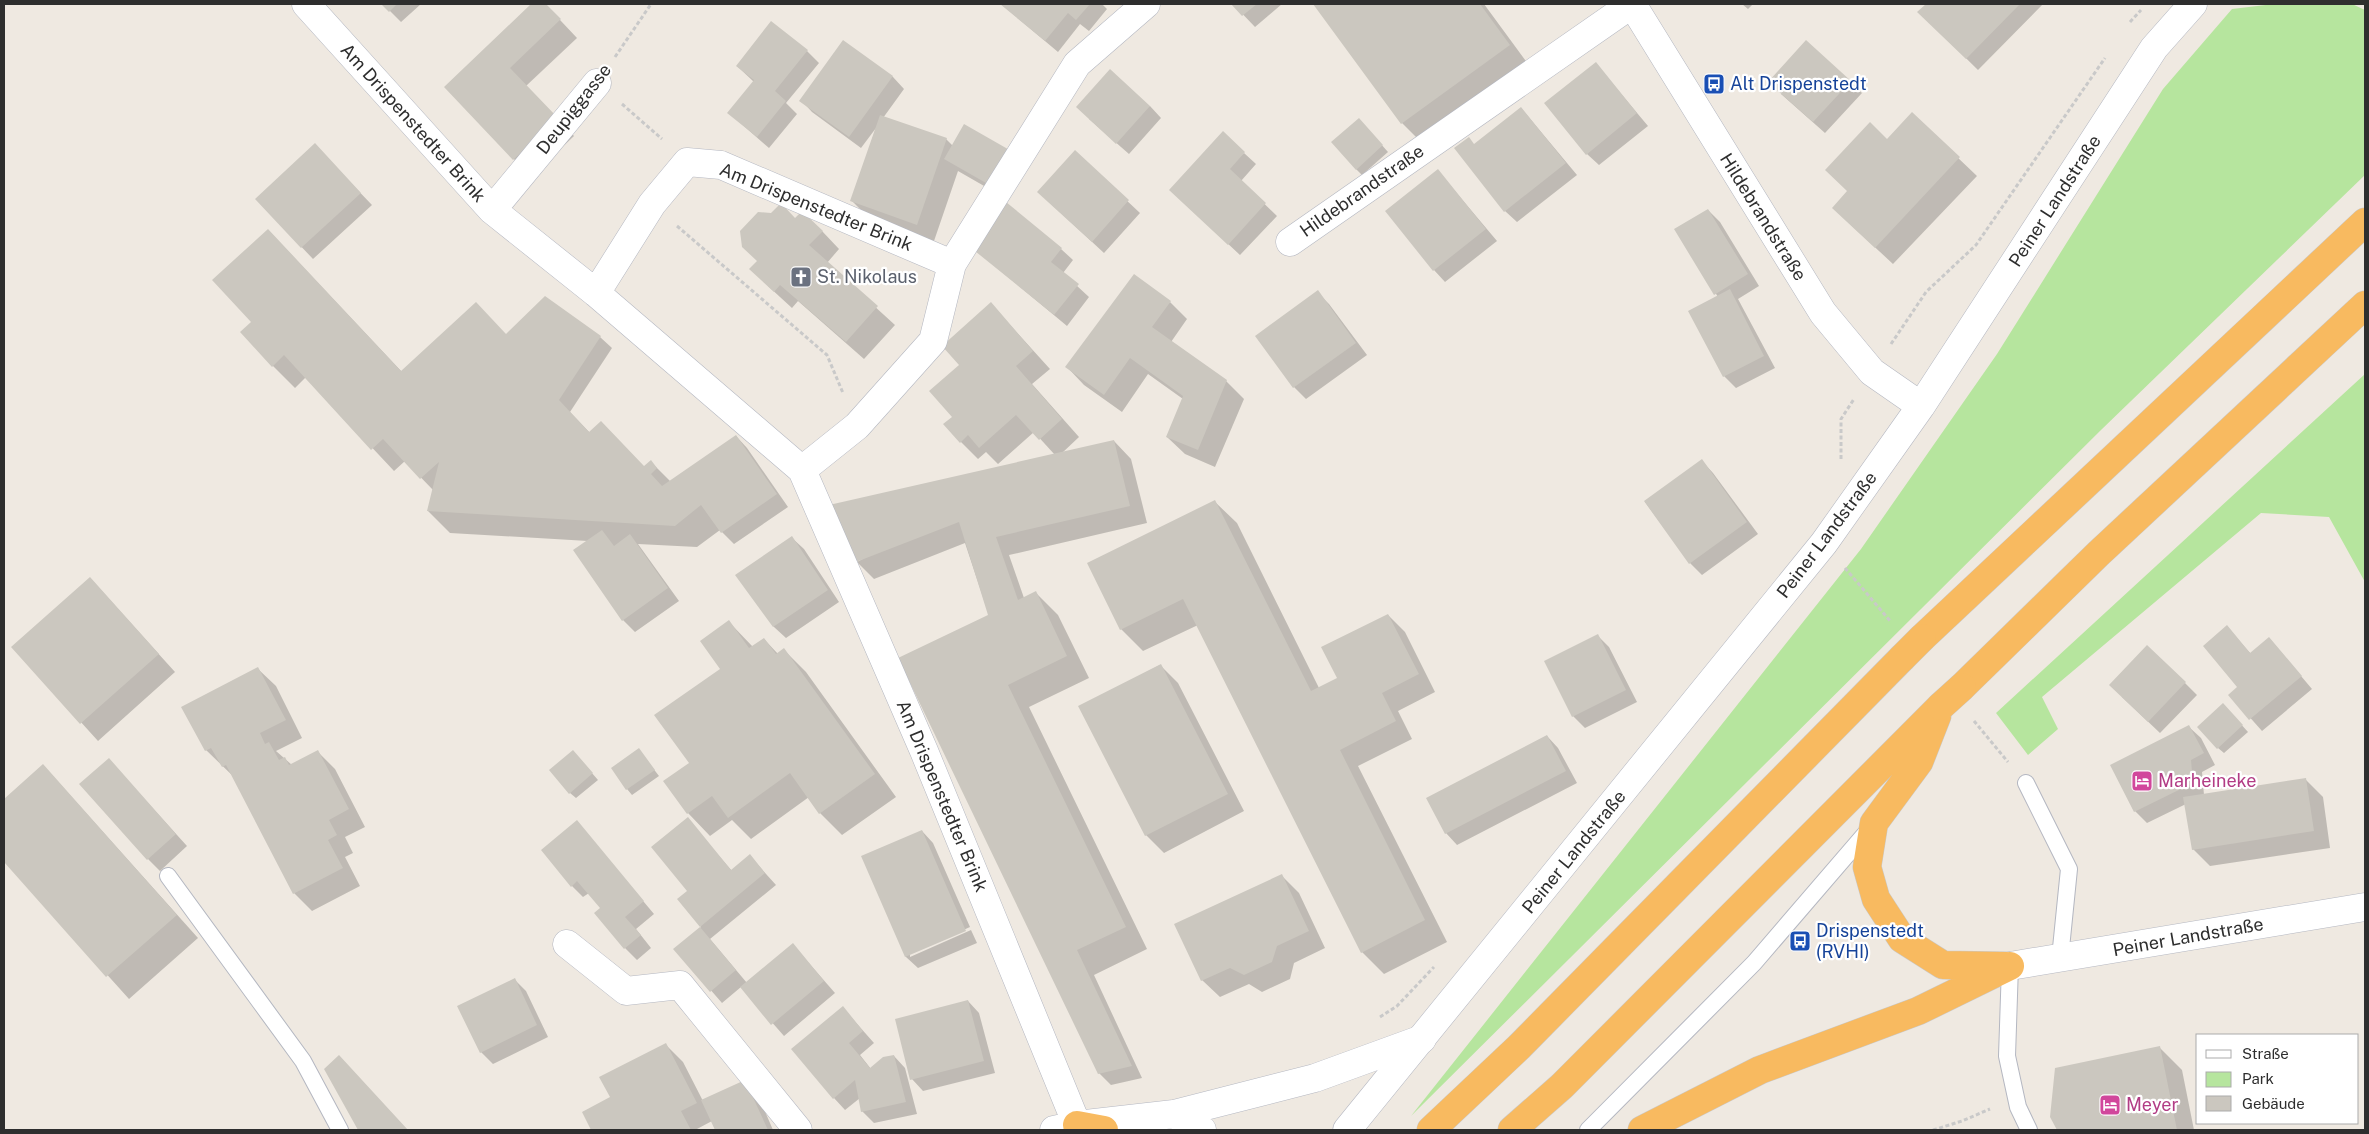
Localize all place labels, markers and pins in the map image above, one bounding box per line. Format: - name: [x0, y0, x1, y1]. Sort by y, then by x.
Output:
- bus stop icon: Alt Drispenstedt: [1702, 72, 1726, 96]
- place label: Alt Drispenstedt: [1730, 73, 1867, 94]
- church icon: St. Nikolaus: [789, 265, 813, 289]
- place label: St. Nikolaus: [817, 266, 917, 287]
- hotel icon: Marheineke: [2130, 769, 2154, 793]
- place label: Marheineke: [2158, 770, 2257, 791]
- place label: Drispenstedt (RVHI): [1816, 920, 1924, 962]
- bus stop icon: Drispenstedt (RVHI): [1788, 929, 1812, 953]
- hotel icon: Meyer: [2098, 1093, 2122, 1117]
- place label: Meyer: [2126, 1094, 2179, 1115]

